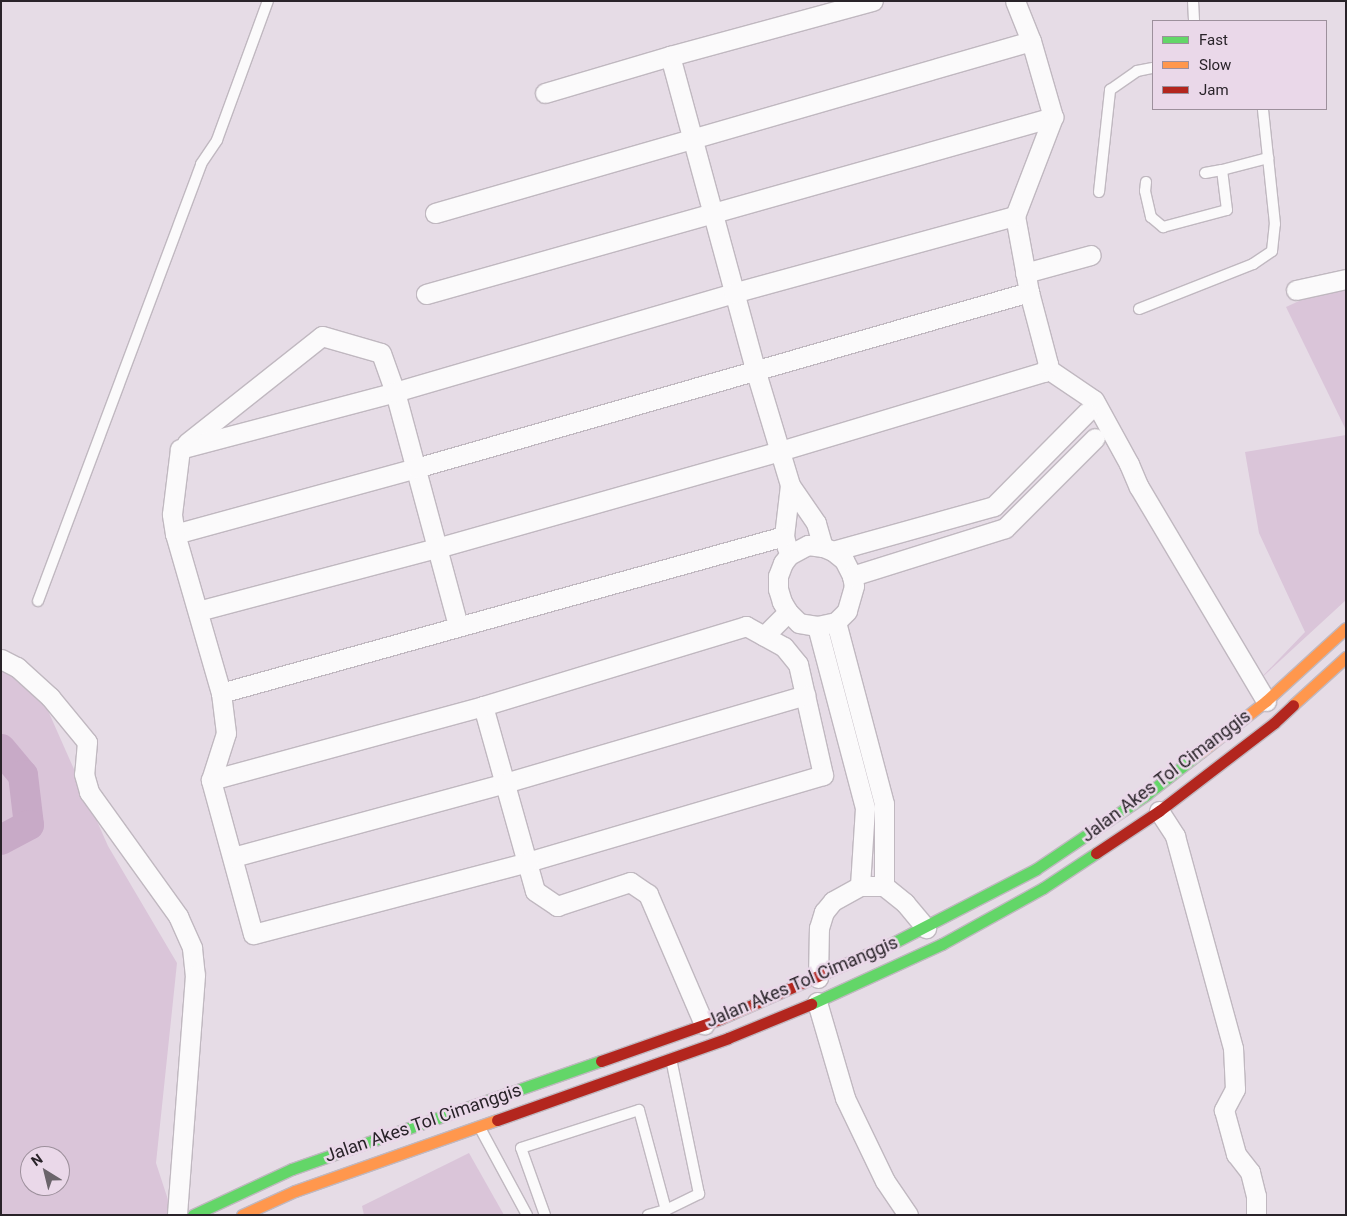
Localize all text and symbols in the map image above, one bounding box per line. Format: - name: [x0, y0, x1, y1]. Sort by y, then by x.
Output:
- legend: [1152, 20, 1327, 110]
- text: Fast: [1199, 31, 1228, 49]
- text: Slow: [1199, 56, 1231, 74]
- text: Jam: [1199, 81, 1229, 99]
- street label: Jalan Akes Tol Cimanggis: [1077, 705, 1255, 847]
- street label: Jalan Akes Tol Cimanggis: [703, 932, 901, 1032]
- street label: Jalan Akes Tol Cimanggis: [322, 1079, 524, 1167]
- north arrow: [20, 1146, 70, 1196]
- text: N: [28, 1150, 45, 1169]

